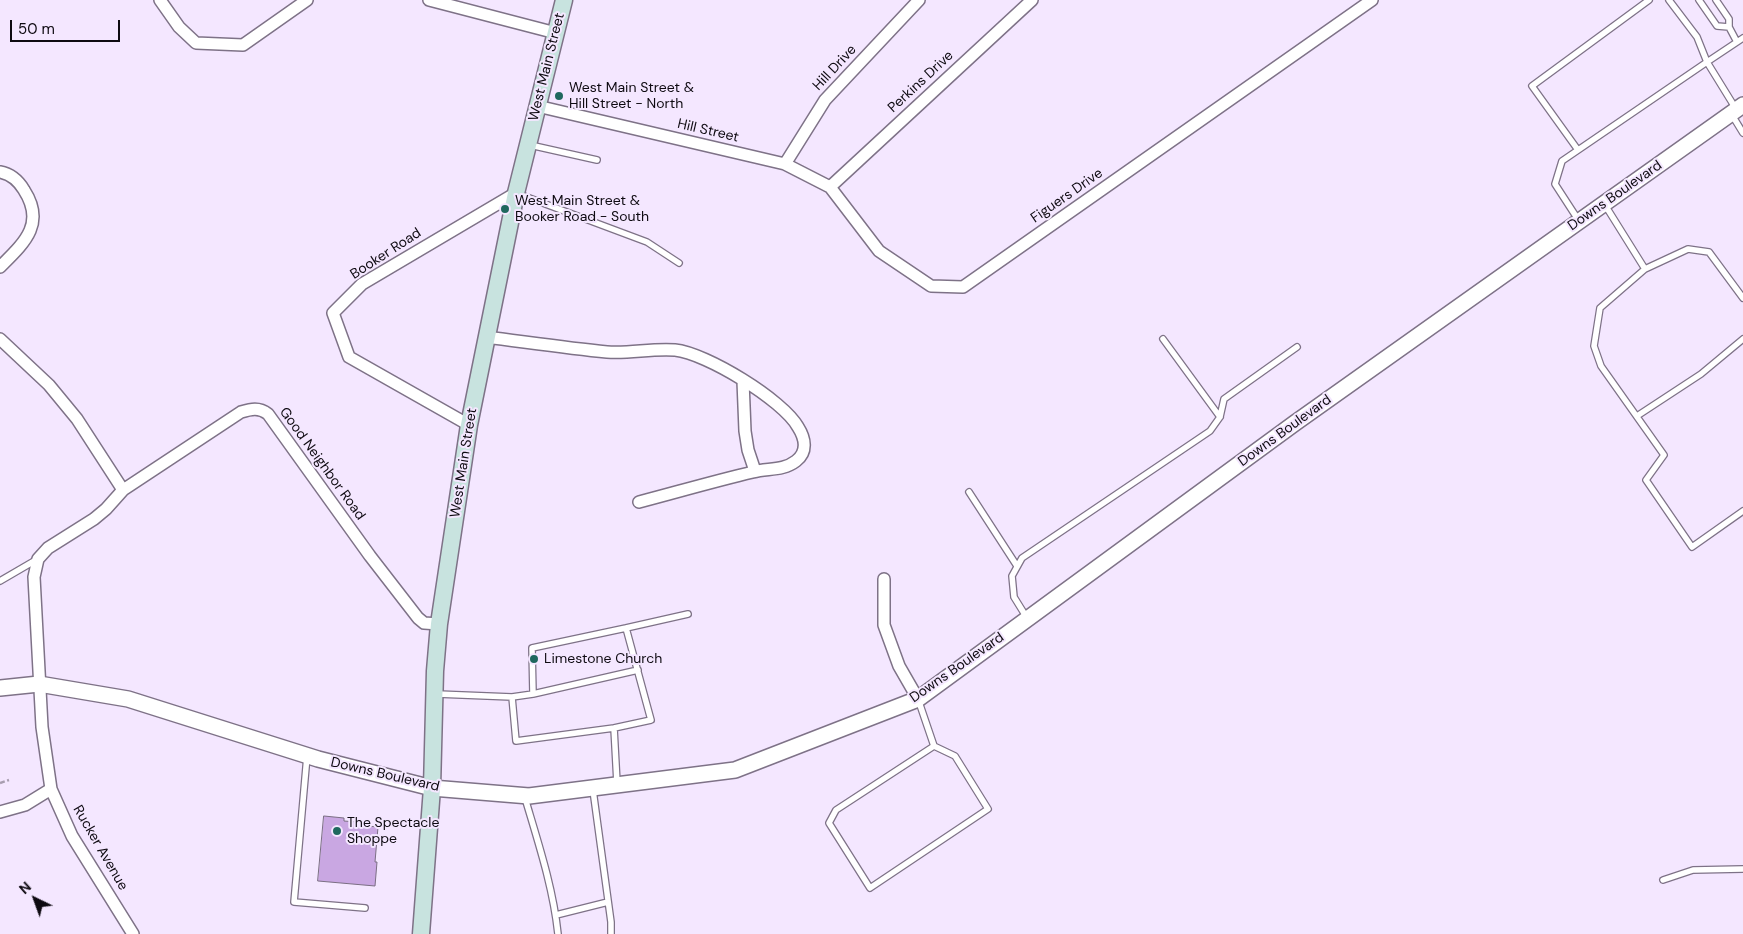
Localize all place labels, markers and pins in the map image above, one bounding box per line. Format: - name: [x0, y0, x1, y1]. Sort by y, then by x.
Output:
- place label: West Main Street & Hill Street - North: [569, 80, 694, 112]
- marker: West Main Street & Hill Street - North: [553, 90, 565, 102]
- place label: West Main Street & Booker Road - South: [515, 193, 649, 226]
- marker: West Main Street & Booker Road - South: [499, 203, 511, 215]
- place label: Limestone Church: [544, 651, 662, 667]
- marker: Limestone Church: [528, 653, 540, 665]
- place label: The Spectacle Shoppe: [347, 815, 439, 848]
- marker: The Spectacle Shoppe: [331, 825, 343, 837]

